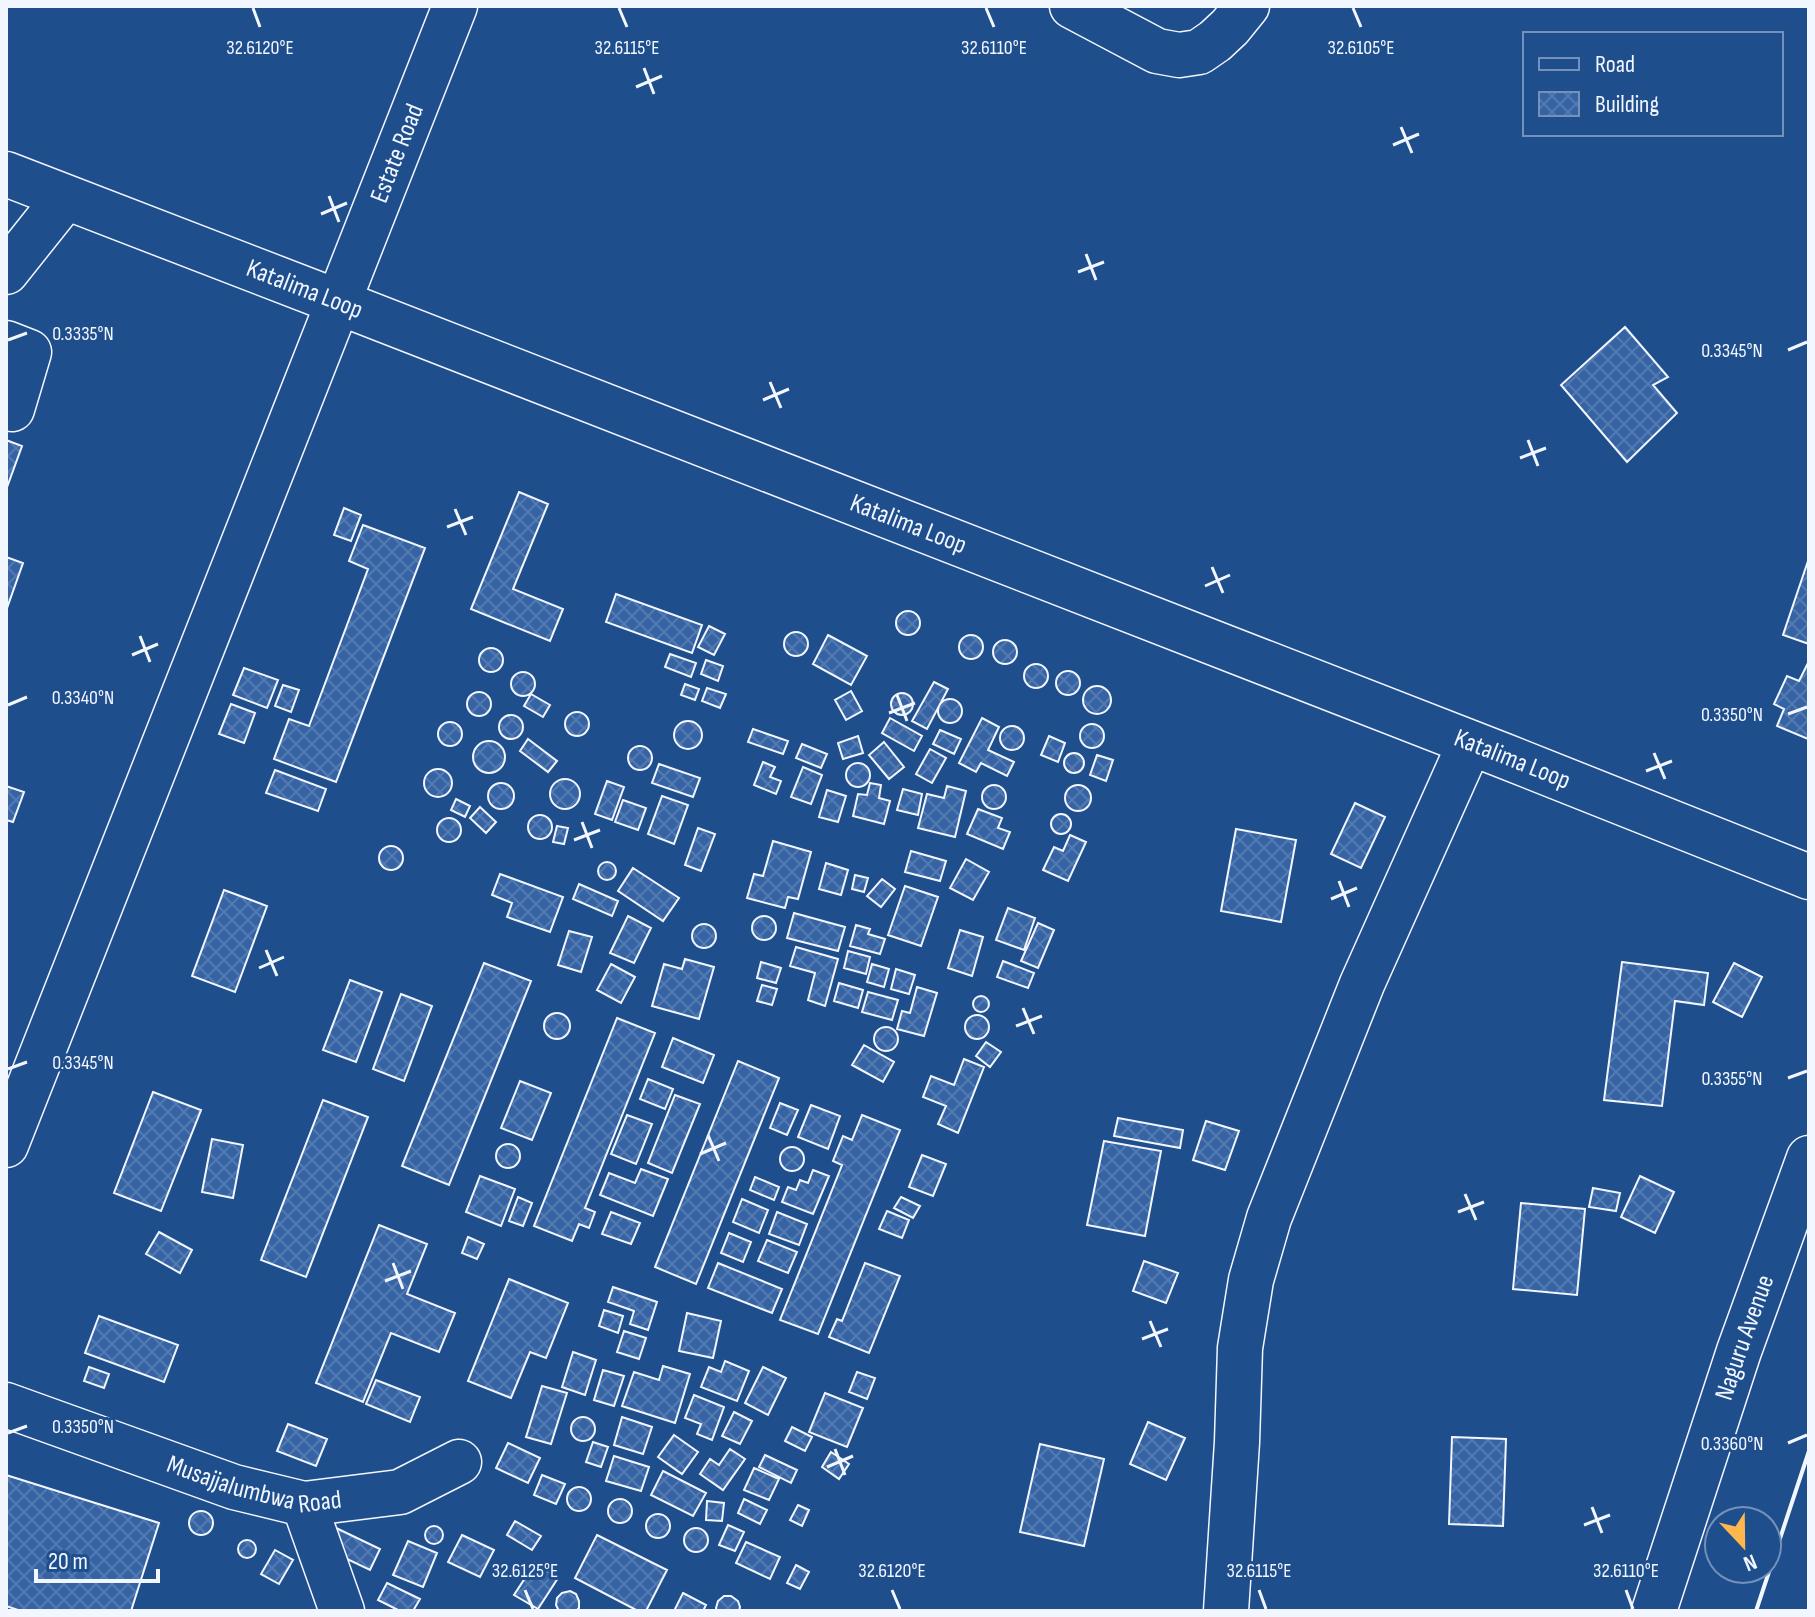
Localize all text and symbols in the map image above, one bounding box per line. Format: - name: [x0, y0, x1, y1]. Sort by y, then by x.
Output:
- legend: [1523, 32, 1783, 136]
- text: 32.6120°E: [226, 36, 294, 60]
- text: 32.6115°E: [595, 36, 659, 60]
- text: 32.6110°E: [961, 36, 1027, 60]
- text: 32.6105°E: [1328, 36, 1394, 60]
- text: Road: [1595, 50, 1635, 79]
- text: Building: [1595, 90, 1659, 119]
- street label: Estate Road: [364, 99, 430, 207]
- street label: Katalima Loop: [242, 253, 367, 326]
- text: 0.3335°N: [52, 322, 114, 346]
- text: 0.3345°N: [1701, 339, 1763, 363]
- street label: Katalima Loop: [846, 487, 971, 561]
- text: 0.3340°N: [52, 686, 114, 710]
- text: 0.3350°N: [1701, 703, 1763, 727]
- street label: Katalima Loop: [1450, 722, 1575, 796]
- text: 0.3345°N: [52, 1051, 114, 1075]
- text: 0.3355°N: [1701, 1067, 1763, 1091]
- street label: Naguru Avenue: [1708, 1271, 1781, 1404]
- text: 0.3350°N: [52, 1415, 114, 1439]
- text: 0.3360°N: [1701, 1432, 1763, 1456]
- street label: Musajjalumbwa Road: [163, 1449, 343, 1520]
- north arrow: [1703, 1505, 1783, 1585]
- scale bar: [36, 1533, 158, 1583]
- text: 20 m: [48, 1547, 88, 1576]
- text: N: [1739, 1547, 1760, 1577]
- text: 32.6125°E: [492, 1559, 558, 1583]
- text: 32.6120°E: [858, 1559, 926, 1583]
- text: 32.6115°E: [1227, 1559, 1291, 1583]
- text: 32.6110°E: [1593, 1559, 1659, 1583]

